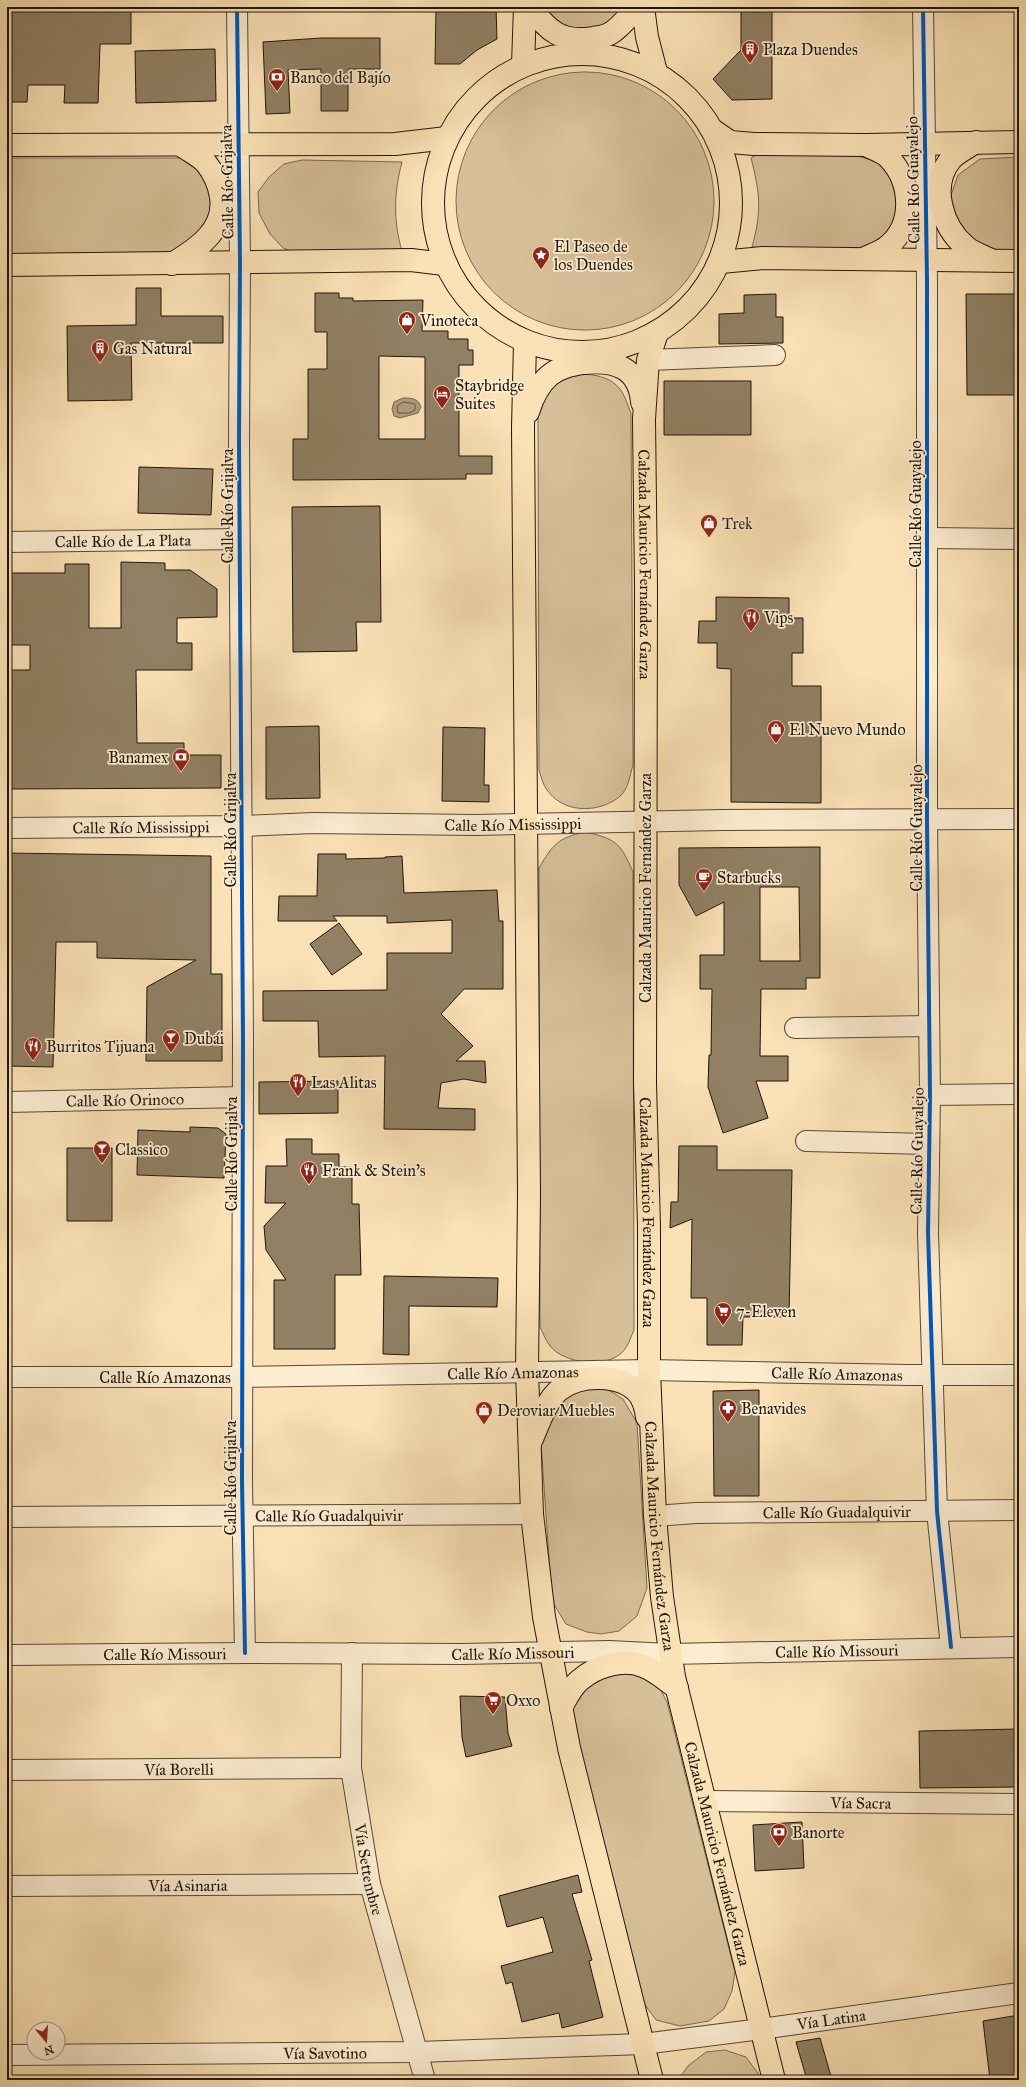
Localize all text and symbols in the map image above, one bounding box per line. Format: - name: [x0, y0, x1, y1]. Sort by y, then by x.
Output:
- building icon: Plaza Duendes: [740, 39, 760, 64]
- place label: Plaza Duendes: [763, 40, 858, 59]
- bank icon: Banco del Bajío: [267, 67, 287, 92]
- place label: Banco del Bajío: [290, 68, 391, 87]
- street label: Calle Río Guayalejo: [902, 116, 924, 244]
- street label: Calle Río Grijalva: [216, 124, 238, 240]
- place label: El Paseo de los Duendes: [554, 237, 633, 274]
- place icon: El Paseo de los Duendes: [531, 245, 551, 270]
- shop icon: Vinoteca: [397, 310, 417, 335]
- place label: Vinoteca: [419, 311, 478, 330]
- building icon: Gas Natural: [90, 338, 110, 363]
- place label: Gas Natural: [113, 339, 193, 358]
- place label: Staybridge Suites: [455, 376, 524, 413]
- hotel icon: Staybridge Suites: [432, 384, 452, 409]
- street label: Calle Río Guayalejo: [906, 440, 925, 568]
- street label: Calle Río Grijalva: [218, 448, 237, 563]
- street label: Calzada Mauricio Fernández Garza: [635, 449, 656, 680]
- shop icon: Trek: [699, 513, 719, 538]
- place label: Trek: [722, 514, 753, 533]
- street label: Calle Río de La Plata: [55, 530, 192, 551]
- restaurant icon: Vips: [741, 607, 761, 632]
- place label: Vips: [763, 608, 794, 627]
- shop icon: El Nuevo Mundo: [766, 719, 786, 744]
- place label: El Nuevo Mundo: [789, 720, 906, 739]
- bank icon: Banamex: [171, 747, 191, 772]
- place label: Banamex: [108, 748, 168, 767]
- street label: Calle Río Guayalejo: [907, 764, 926, 892]
- street label: Calle Río Grijalva: [221, 772, 240, 887]
- street label: Calzada Mauricio Fernández Garza: [636, 773, 655, 1003]
- street label: Calle Río Mississippi: [444, 813, 582, 835]
- street label: Calle Río Mississippi: [72, 817, 210, 837]
- cafe icon: Starbucks: [694, 867, 714, 892]
- place label: Starbucks: [717, 868, 781, 887]
- bar icon: Dubái: [161, 1028, 181, 1053]
- place label: Dubái: [184, 1029, 225, 1048]
- restaurant icon: Burritos Tijuana: [23, 1036, 43, 1061]
- place label: Burritos Tijuana: [46, 1037, 155, 1056]
- restaurant icon: Las Alitas: [288, 1072, 308, 1097]
- place label: Las Alitas: [311, 1073, 377, 1092]
- street label: Calle Río Guayalejo: [906, 1087, 928, 1215]
- street label: Calle Río Orinoco: [66, 1089, 184, 1110]
- street label: Calle Río Grijalva: [222, 1096, 241, 1211]
- street label: Calzada Mauricio Fernández Garza: [636, 1097, 659, 1328]
- bar icon: Classico: [92, 1139, 112, 1164]
- place label: Classico: [115, 1140, 168, 1159]
- restaurant icon: Frank & Stein's: [299, 1160, 319, 1185]
- place label: Frank & Stein's: [322, 1161, 426, 1180]
- supermarket icon: 7-Eleven: [713, 1301, 733, 1326]
- place label: 7-Eleven: [736, 1302, 797, 1321]
- street label: Calle Río Amazonas: [447, 1362, 579, 1383]
- street label: Calle Río Amazonas: [771, 1363, 903, 1384]
- street label: Calle Río Amazonas: [99, 1368, 231, 1387]
- pharmacy icon: Benavides: [718, 1398, 738, 1423]
- place label: Benavides: [741, 1399, 806, 1418]
- shop icon: Deroviar Muebles: [474, 1400, 494, 1425]
- place label: Deroviar Muebles: [497, 1401, 615, 1420]
- street label: Calle Río Grijalva: [221, 1420, 240, 1535]
- street label: Calzada Mauricio Fernández Garza: [642, 1421, 679, 1652]
- street label: Calle Río Guadalquivir: [763, 1502, 911, 1522]
- street label: Calle Río Guadalquivir: [255, 1505, 403, 1525]
- street label: Calle Río Missouri: [775, 1640, 899, 1661]
- street label: Calle Río Missouri: [451, 1642, 575, 1664]
- street label: Calle Río Missouri: [103, 1644, 227, 1664]
- supermarket icon: Oxxo: [483, 1690, 503, 1715]
- place label: Oxxo: [506, 1691, 540, 1710]
- street label: Calzada Mauricio Fernández Garza: [681, 1740, 755, 1968]
- street label: Vía Borelli: [143, 1759, 214, 1779]
- street label: Vía Sacra: [830, 1793, 892, 1812]
- street label: Vía Settembre: [351, 1821, 388, 1918]
- bank icon: Banorte: [769, 1822, 789, 1847]
- place label: Banorte: [792, 1823, 845, 1842]
- street label: Vía Asinaria: [147, 1875, 228, 1895]
- street label: Vía Latina: [795, 2005, 867, 2034]
- north arrow: [26, 2021, 66, 2061]
- text: N: [42, 2042, 55, 2058]
- street label: Vía Savotino: [282, 2043, 367, 2062]

